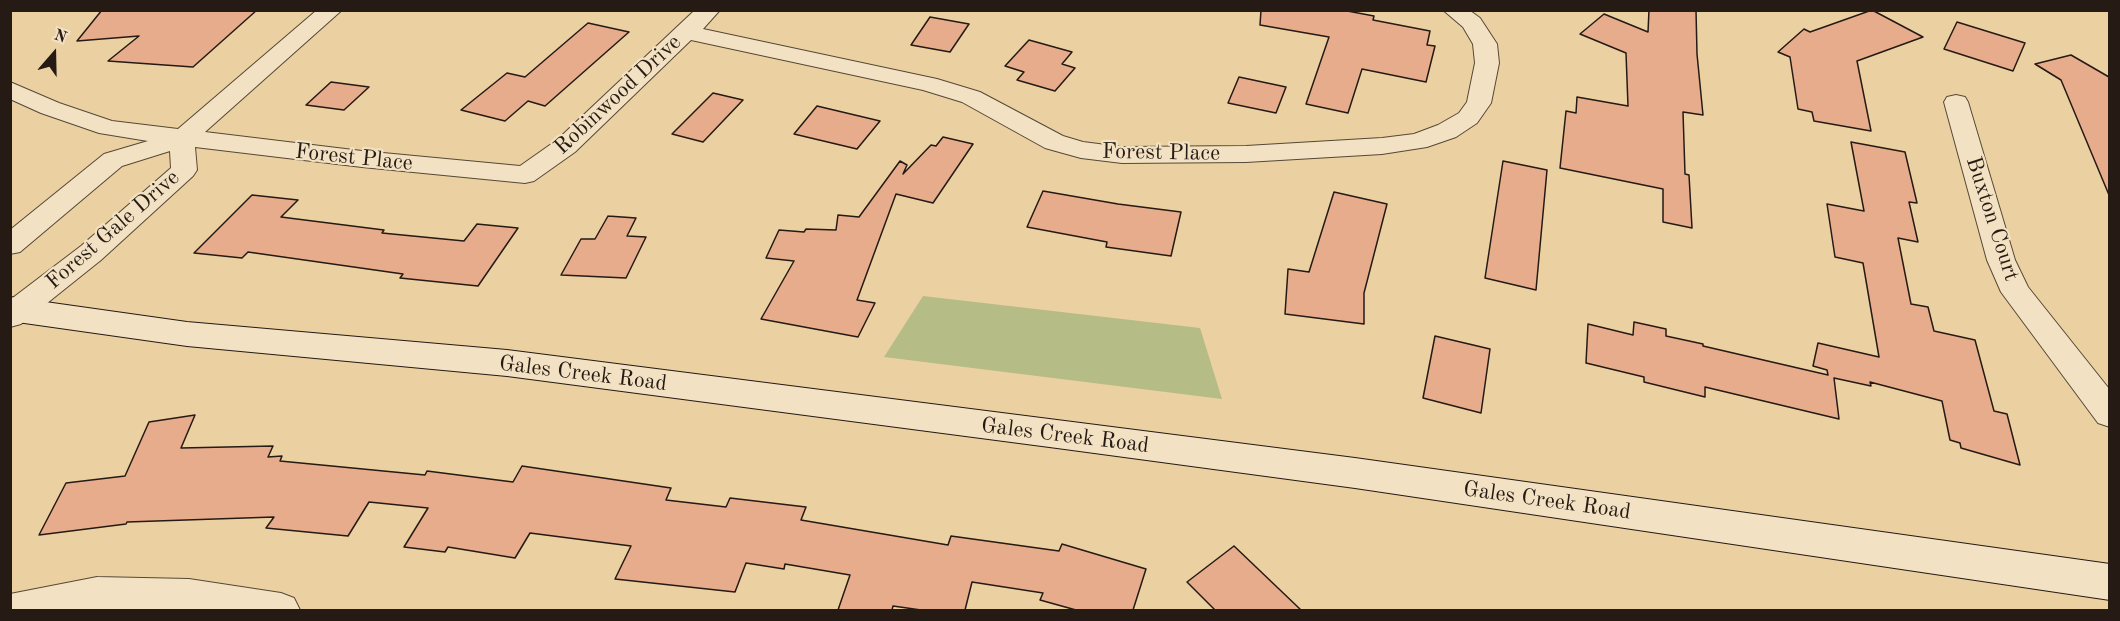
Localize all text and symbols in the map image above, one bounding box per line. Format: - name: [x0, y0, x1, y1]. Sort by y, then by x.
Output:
- north arrow: [24, 24, 84, 84]
- text: N: [52, 27, 69, 47]
- street label: Robinwood Drive: [549, 29, 687, 161]
- street label: Forest Place: [294, 139, 414, 177]
- street label: Forest Place: [1102, 139, 1220, 167]
- street label: Buxton Court: [1959, 154, 2025, 284]
- street label: Forest Gale Drive: [41, 165, 185, 295]
- street label: Gales Creek Road: [497, 351, 669, 397]
- street label: Gales Creek Road: [979, 413, 1151, 459]
- street label: Gales Creek Road: [1461, 476, 1633, 526]

